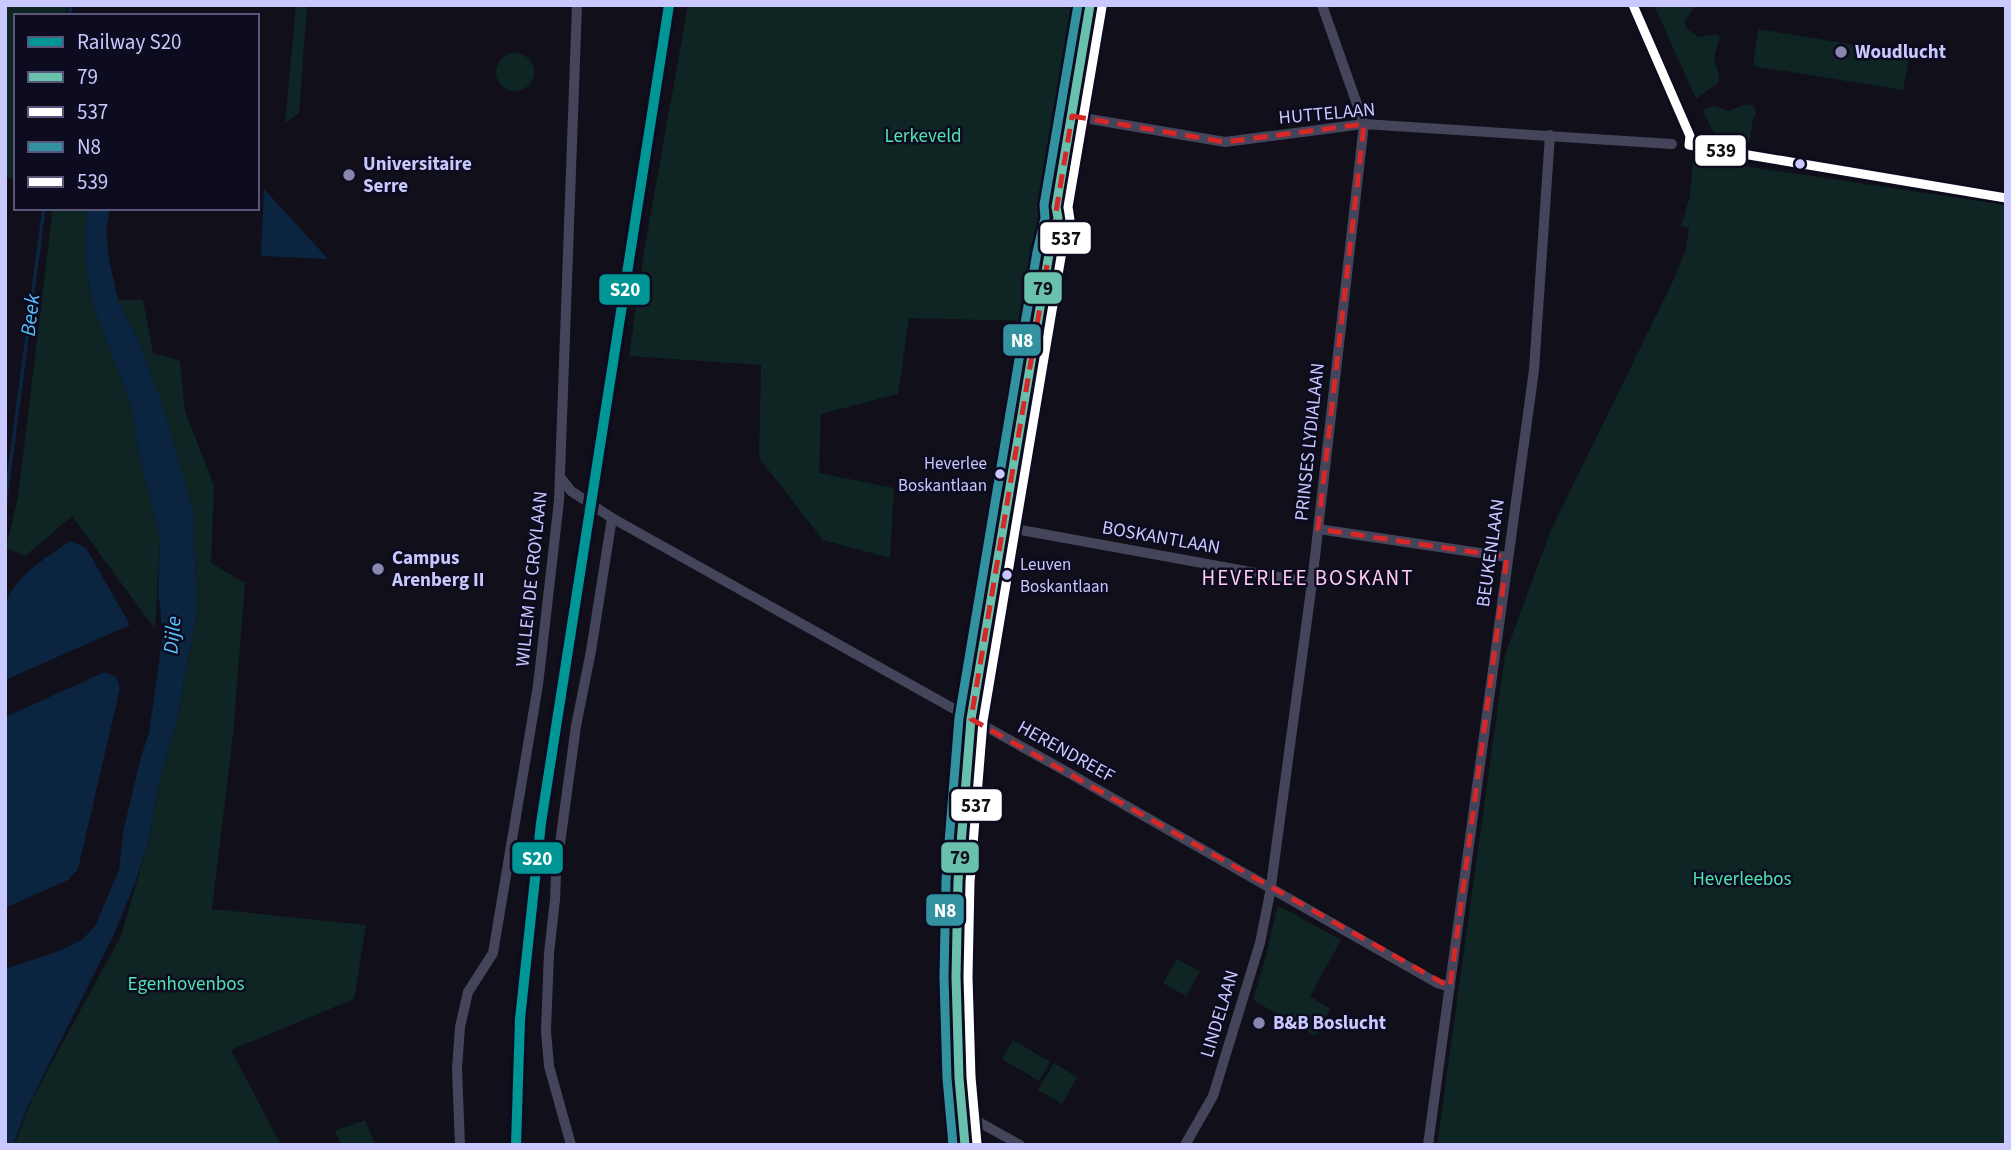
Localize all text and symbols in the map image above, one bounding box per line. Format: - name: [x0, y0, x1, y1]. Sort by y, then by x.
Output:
- legend: [14, 14, 259, 210]
- text: Railway S20: [77, 27, 182, 57]
- place label: Woudlucht: [1855, 39, 1946, 66]
- marker: Woudlucht: [1833, 44, 1849, 60]
- text: 79: [77, 62, 98, 92]
- street label: HUTTELAAN: [1277, 96, 1377, 132]
- text: 537: [77, 97, 108, 127]
- park label: Lerkeveld: [884, 123, 962, 150]
- text: N8: [77, 132, 101, 162]
- line badge: 539: [1694, 134, 1747, 167]
- text: 539: [1706, 138, 1736, 165]
- place label: Universitaire Serre: [363, 151, 472, 200]
- unlabelled marker: [1793, 157, 1807, 171]
- text: 539: [77, 167, 108, 197]
- marker: Universitaire Serre: [341, 167, 357, 183]
- line badge: 537: [1039, 221, 1092, 255]
- text: 537: [1051, 226, 1081, 253]
- line badge: 79: [1023, 271, 1063, 305]
- line badge: S20: [598, 273, 651, 306]
- text: 79: [1033, 276, 1053, 303]
- text: S20: [610, 277, 640, 304]
- water label: Beek: [13, 291, 48, 338]
- line badge: N8: [1002, 323, 1042, 357]
- text: N8: [1011, 328, 1033, 355]
- street label: PRINSES LYDIALAAN: [1288, 362, 1332, 522]
- place label: Heverlee Boskantlaan: [898, 452, 987, 498]
- marker: Heverlee Boskantlaan: [993, 467, 1007, 481]
- street label: WILLEM DE CROYLAAN: [509, 490, 555, 668]
- street label: BEUKENLAAN: [1470, 497, 1512, 609]
- street label: BOSKANTLAAN: [1100, 514, 1222, 562]
- place label: Campus Arenberg II: [391, 545, 484, 594]
- place label: Leuven Boskantlaan: [1020, 553, 1109, 599]
- marker: Campus Arenberg II: [370, 561, 386, 577]
- district label: HEVERLEE BOSKANT: [1202, 563, 1414, 593]
- marker: Leuven Boskantlaan: [1000, 568, 1014, 582]
- water label: Dijle: [155, 615, 189, 655]
- street label: HERENDREEF: [1012, 714, 1120, 790]
- line badge: 537: [950, 788, 1003, 822]
- text: 537: [961, 793, 991, 820]
- line badge: S20: [511, 841, 564, 875]
- line badge: 79: [940, 841, 980, 874]
- text: 79: [950, 845, 970, 872]
- text: S20: [522, 846, 552, 873]
- park label: Heverleebos: [1692, 866, 1792, 893]
- line badge: N8: [925, 893, 965, 927]
- text: N8: [934, 898, 956, 925]
- street label: LINDELAAN: [1194, 967, 1246, 1061]
- park label: Egenhovenbos: [127, 971, 245, 998]
- place label: B&B Boslucht: [1273, 1010, 1386, 1037]
- marker: B&B Boslucht: [1251, 1015, 1267, 1031]

